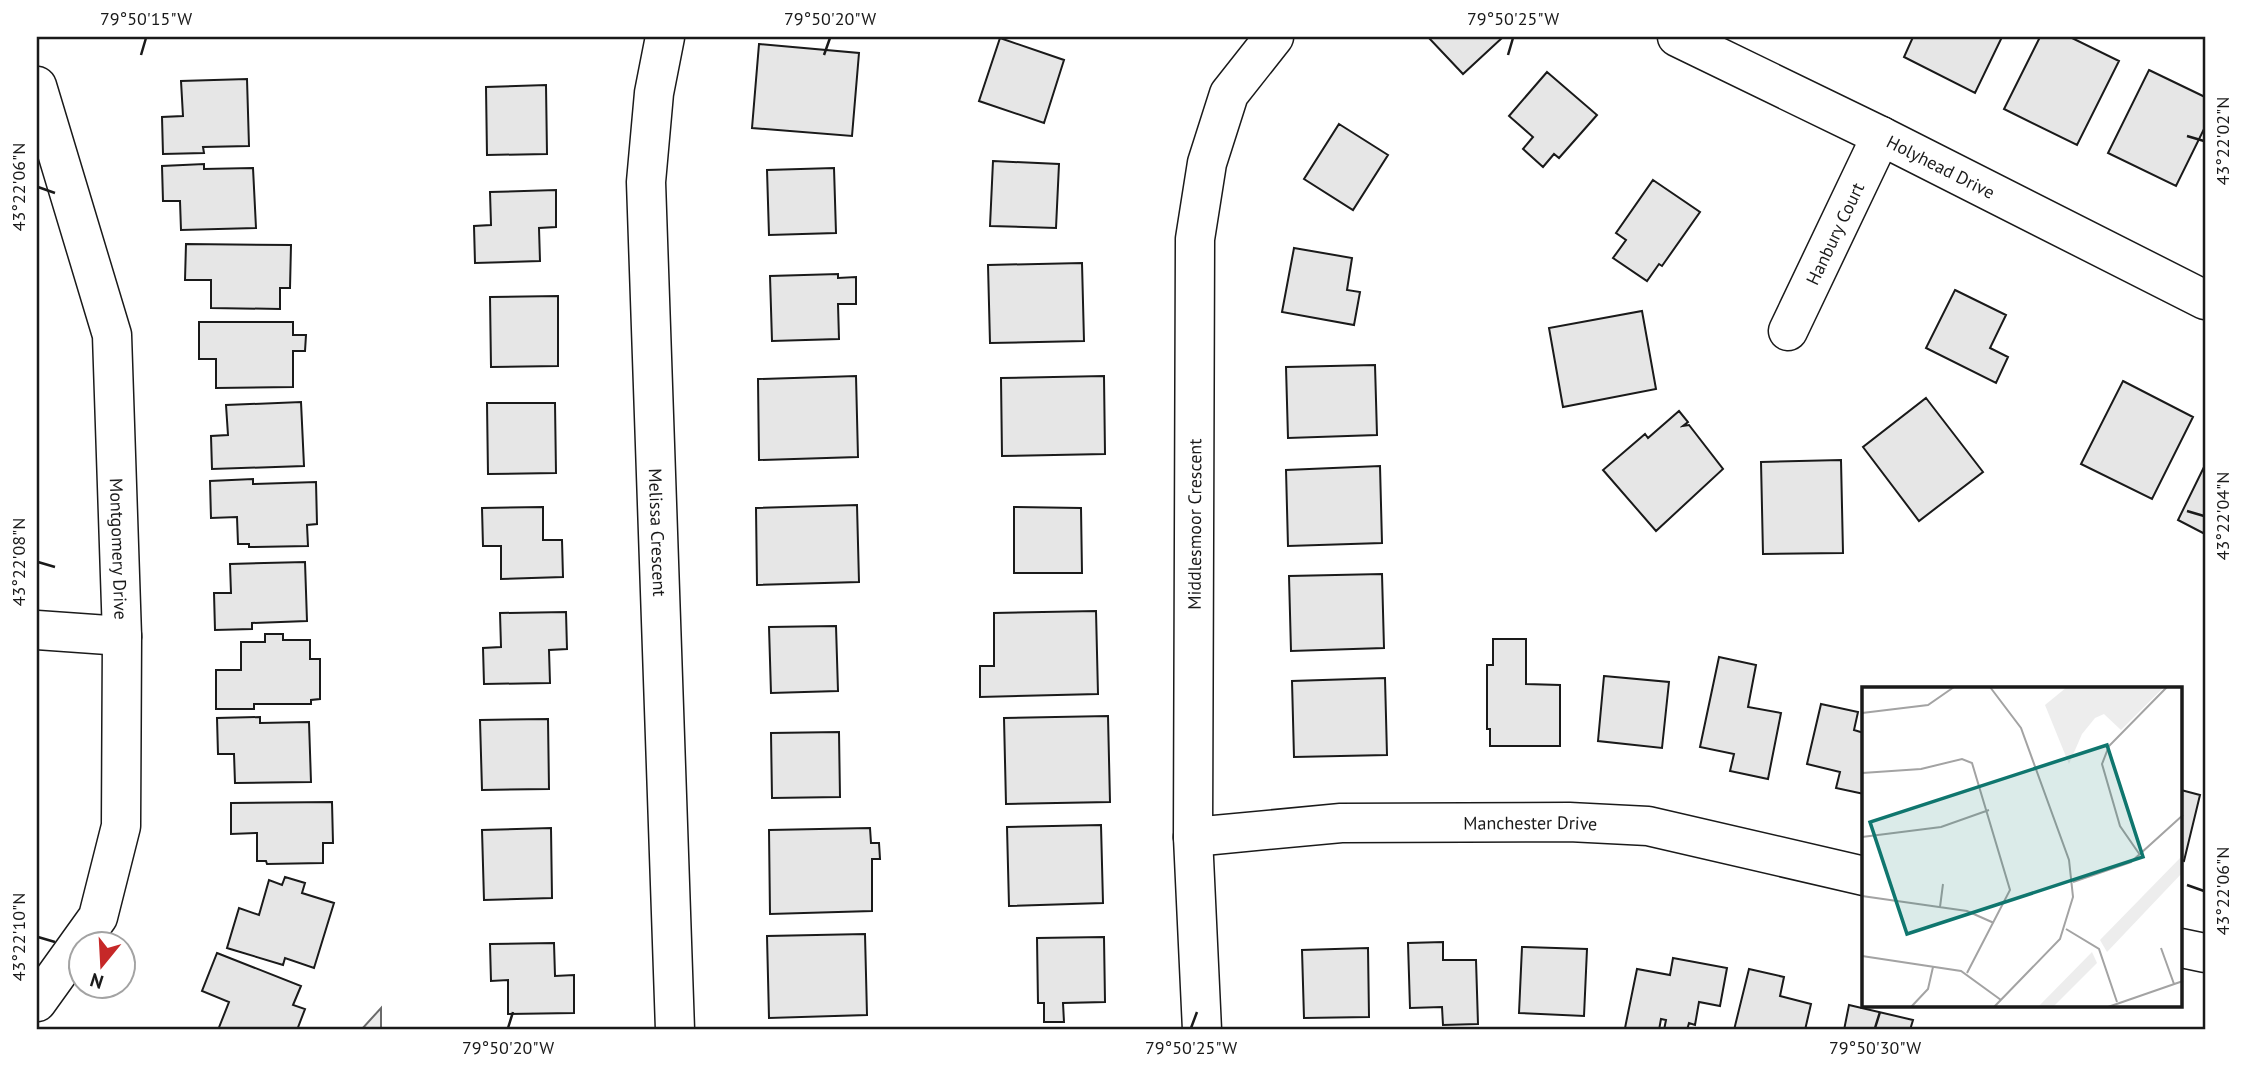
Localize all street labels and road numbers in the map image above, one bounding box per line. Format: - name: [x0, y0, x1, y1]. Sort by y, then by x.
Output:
- street label: Holyhead Drive: [1883, 129, 1999, 203]
- street label: Hanbury Court: [1800, 179, 1869, 288]
- street label: Middlesmoor Crescent: [1182, 439, 1206, 610]
- street label: Melissa Crescent: [644, 468, 672, 597]
- street label: Montgomery Drive: [105, 478, 133, 620]
- street label: Manchester Drive: [1463, 811, 1598, 835]

